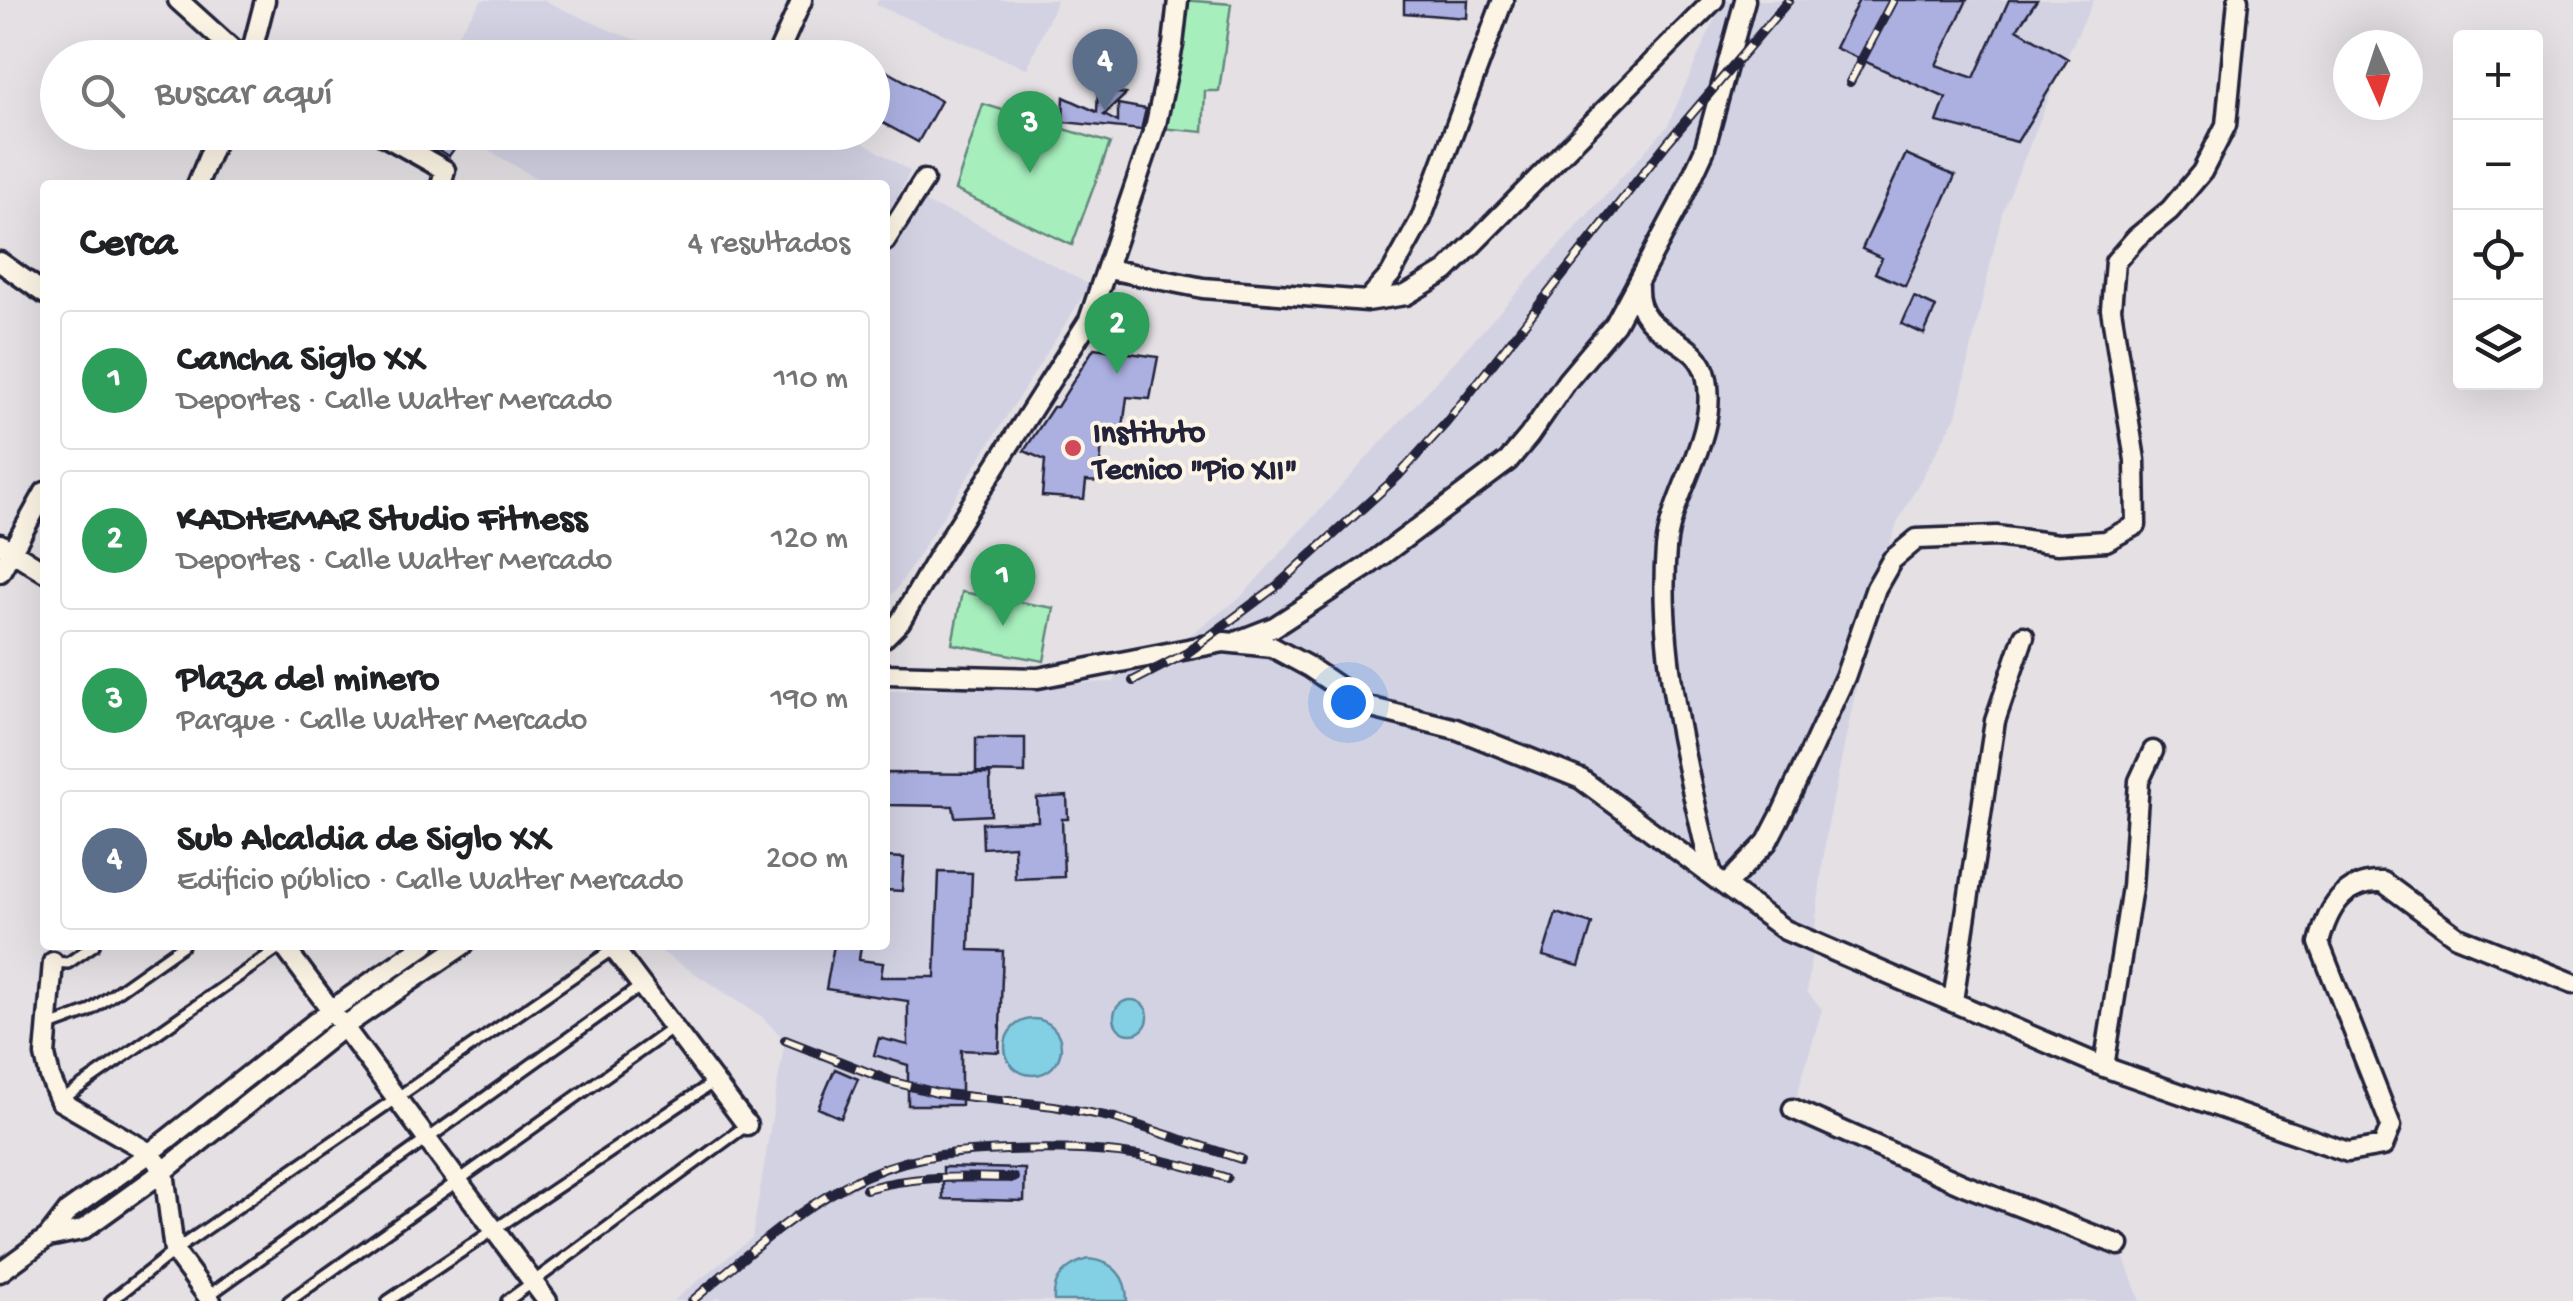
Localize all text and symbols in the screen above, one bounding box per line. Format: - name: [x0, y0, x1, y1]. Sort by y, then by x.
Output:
- pin: 4: [1072, 28, 1138, 111]
- north arrow: [2333, 30, 2423, 120]
- map controls: [2453, 30, 2543, 390]
- button: +: [2453, 30, 2543, 120]
- search box: [40, 40, 890, 150]
- icon: search: [75, 68, 130, 123]
- text: Buscar aquí: [155, 73, 333, 117]
- pin: 3: [998, 90, 1062, 173]
- button: −: [2453, 120, 2543, 210]
- button: locate: [2453, 210, 2543, 300]
- text: Cerca: [80, 221, 177, 270]
- text: 4 resultados: [688, 226, 850, 264]
- pin: 2: [1084, 292, 1150, 374]
- button: layers: [2453, 300, 2543, 390]
- text: Cancha Siglo XX: [177, 339, 425, 383]
- text: 1: [108, 361, 121, 399]
- text: 110 m: [774, 361, 848, 399]
- text: Deportes · Calle Walter Mercado: [177, 383, 612, 421]
- place label: Instituto Tecnico "Pio XII": [1090, 416, 1298, 491]
- marker: Instituto Tecnico "Pio XII": [1062, 437, 1084, 459]
- text: KADHEMAR Studio Fitness: [177, 499, 587, 543]
- text: 2: [107, 521, 122, 559]
- text: 120 m: [771, 521, 848, 559]
- text: Deportes · Calle Walter Mercado: [177, 543, 612, 581]
- pin: 1: [970, 544, 1036, 626]
- text: Plaza del minero: [177, 659, 440, 703]
- your location: [1323, 677, 1374, 728]
- text: 3: [106, 681, 123, 719]
- text: 190 m: [771, 681, 848, 719]
- text: Parque · Calle Walter Mercado: [177, 703, 587, 741]
- text: Sub Alcaldia de Siglo XX: [177, 819, 551, 863]
- text: 4: [107, 841, 122, 879]
- text: 200 m: [766, 841, 848, 879]
- text: Edificio público · Calle Walter Mercado: [177, 863, 684, 901]

